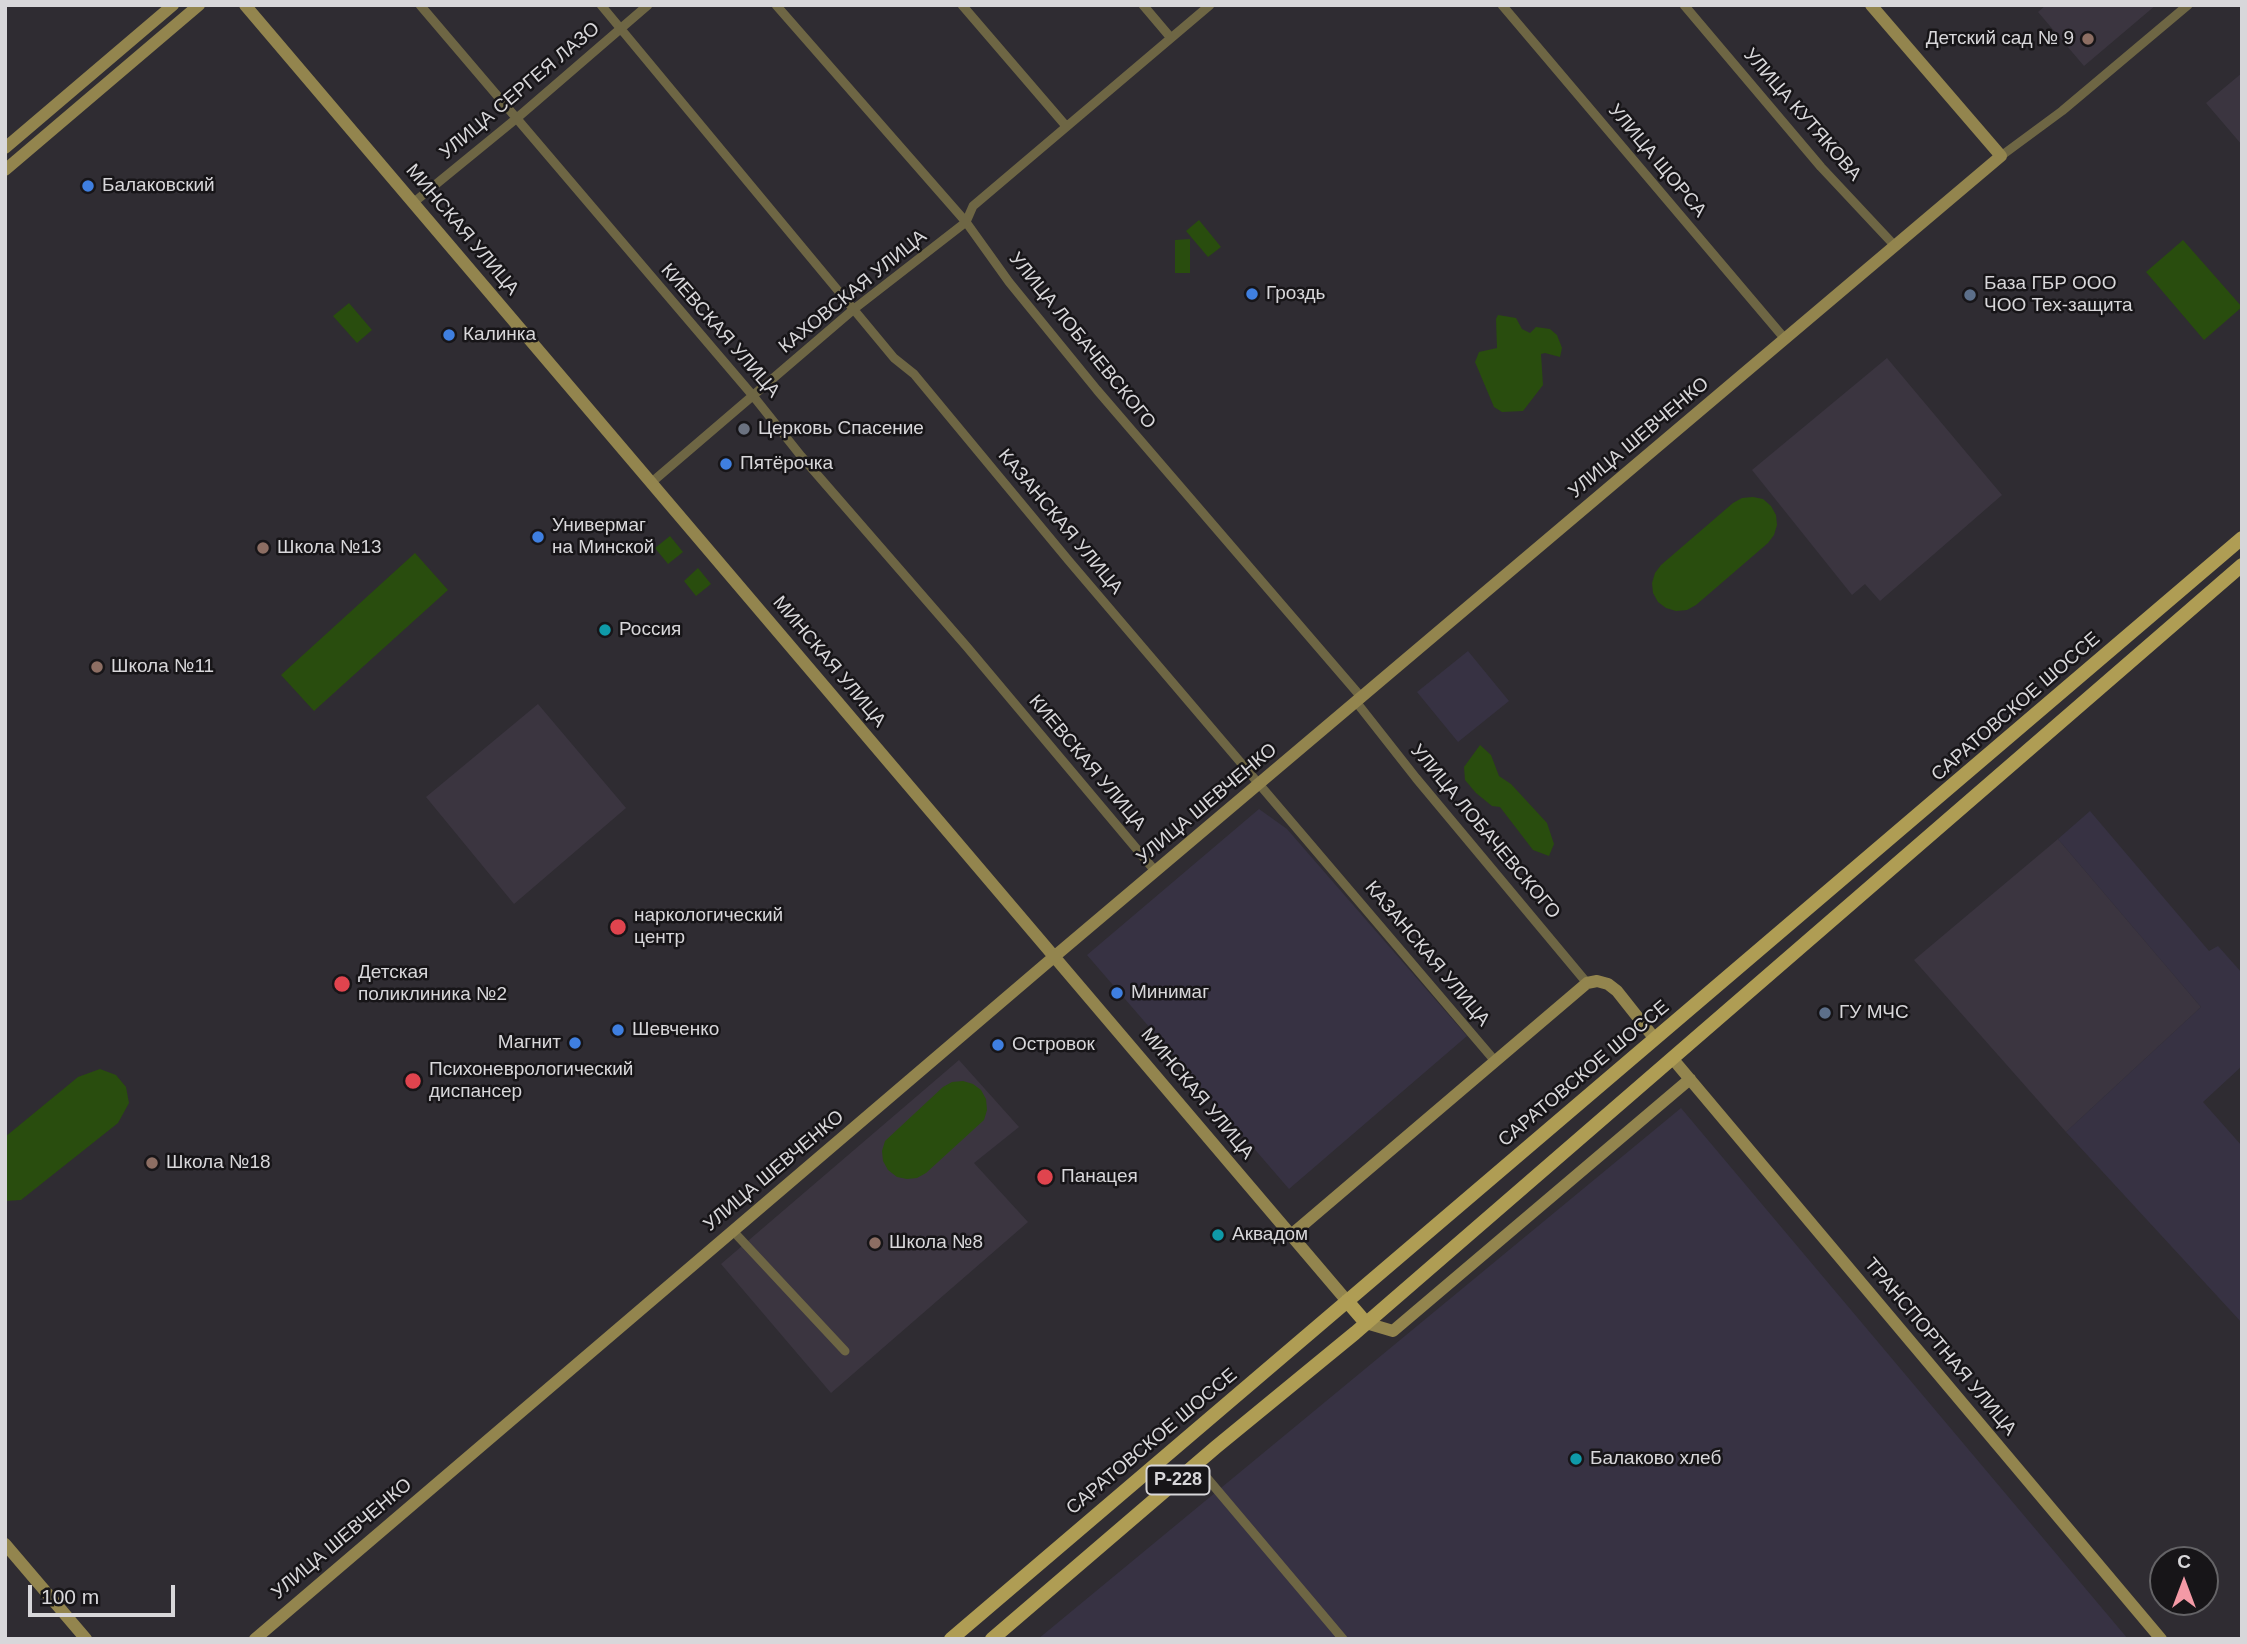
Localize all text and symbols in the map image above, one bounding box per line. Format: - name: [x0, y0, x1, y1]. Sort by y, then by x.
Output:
- street label: УЛИЦА СЕРГЕЯ ЛАЗО: [435, 17, 605, 165]
- place label: Детский сад № 9: [1926, 28, 2074, 50]
- marker: Детский сад № 9: [2080, 31, 2096, 47]
- street label: УЛИЦА КУТЯКОВА: [1738, 44, 1866, 186]
- street label: УЛИЦА ЩОРСА: [1603, 100, 1711, 222]
- street label: МИНСКАЯ УЛИЦА: [401, 160, 523, 300]
- place label: Балаковский: [102, 175, 215, 197]
- marker: Балаковский: [80, 178, 96, 194]
- street label: КАХОВСКАЯ УЛИЦА: [775, 225, 931, 359]
- street label: УЛИЦА ЛОБАЧЕВСКОГО: [1004, 248, 1160, 434]
- street label: КИЕВСКАЯ УЛИЦА: [656, 259, 784, 403]
- place label: База ГБР ООО ЧОО Тех-защита: [1984, 273, 2133, 317]
- place label: Гроздь: [1266, 283, 1325, 305]
- marker: Гроздь: [1244, 286, 1260, 302]
- marker: База ГБР ООО ЧОО Тех-защита: [1962, 287, 1978, 303]
- place label: Калинка: [463, 324, 536, 346]
- marker: Калинка: [441, 327, 457, 343]
- street label: УЛИЦА ШЕВЧЕНКО: [1564, 373, 1714, 503]
- place label: Церковь Спасение: [758, 418, 924, 440]
- marker: Церковь Спасение: [736, 421, 752, 437]
- street label: КАЗАНСКАЯ УЛИЦА: [993, 445, 1127, 599]
- place label: Пятёрочка: [740, 453, 833, 475]
- marker: Пятёрочка: [718, 456, 734, 472]
- place label: Универмаг на Минской: [552, 515, 654, 559]
- marker: Универмаг на Минской: [530, 529, 546, 545]
- place label: Школа №13: [277, 537, 382, 559]
- marker: Школа №13: [255, 540, 271, 556]
- street label: МИНСКАЯ УЛИЦА: [768, 592, 890, 732]
- place label: Россия: [619, 619, 681, 641]
- marker: Россия: [597, 622, 613, 638]
- street label: САРАТОВСКОЕ ШОССЕ: [1927, 628, 2105, 786]
- place label: Школа №11: [111, 656, 214, 678]
- marker: Школа №11: [89, 659, 105, 675]
- street label: КИЕВСКАЯ УЛИЦА: [1024, 690, 1150, 836]
- street label: УЛИЦА ШЕВЧЕНКО: [1132, 739, 1282, 869]
- street label: УЛИЦА ЛОБАЧЕВСКОГО: [1405, 740, 1565, 924]
- street label: КАЗАНСКАЯ УЛИЦА: [1360, 877, 1494, 1031]
- place label: наркологический центр: [634, 905, 783, 949]
- marker: наркологический центр: [608, 917, 628, 937]
- place label: Детская поликлиника №2: [358, 962, 507, 1006]
- marker: Детская поликлиника №2: [332, 974, 352, 994]
- place label: Минимаг: [1131, 982, 1209, 1004]
- marker: Минимаг: [1109, 985, 1125, 1001]
- street label: САРАТОВСКОЕ ШОССЕ: [1494, 996, 1674, 1152]
- place label: ГУ МЧС: [1839, 1002, 1909, 1024]
- marker: ГУ МЧС: [1817, 1005, 1833, 1021]
- place label: Шевченко: [632, 1019, 719, 1041]
- marker: Шевченко: [610, 1022, 626, 1038]
- street label: МИНСКАЯ УЛИЦА: [1136, 1024, 1258, 1164]
- place label: Магнит: [498, 1032, 561, 1054]
- place label: Островок: [1012, 1034, 1095, 1056]
- marker: Магнит: [567, 1035, 583, 1051]
- marker: Островок: [990, 1037, 1006, 1053]
- place label: Психоневрологический диспансер: [429, 1059, 633, 1103]
- marker: Психоневрологический диспансер: [403, 1071, 423, 1091]
- street label: УЛИЦА ШЕВЧЕНКО: [699, 1106, 849, 1236]
- place label: Школа №18: [166, 1152, 271, 1174]
- marker: Школа №18: [144, 1155, 160, 1171]
- place label: Панацея: [1061, 1166, 1138, 1188]
- marker: Панацея: [1035, 1167, 1055, 1187]
- place label: Аквадом: [1232, 1224, 1308, 1246]
- marker: Аквадом: [1210, 1227, 1226, 1243]
- place label: Школа №8: [889, 1232, 983, 1254]
- marker: Школа №8: [867, 1235, 883, 1251]
- street label: ТРАНСПОРТНАЯ УЛИЦА: [1859, 1254, 2021, 1440]
- street label: САРАТОВСКОЕ ШОССЕ: [1062, 1364, 1242, 1520]
- place label: Балаково хлеб: [1590, 1448, 1721, 1470]
- marker: Балаково хлеб: [1568, 1451, 1584, 1467]
- road number: Р-228: [1146, 1465, 1210, 1494]
- street label: УЛИЦА ШЕВЧЕНКО: [267, 1474, 417, 1604]
- north arrow: [2149, 1546, 2219, 1616]
- text: С: [2177, 1551, 2191, 1572]
- scale bar: [32, 1570, 178, 1614]
- text: 100 m: [41, 1585, 99, 1608]

